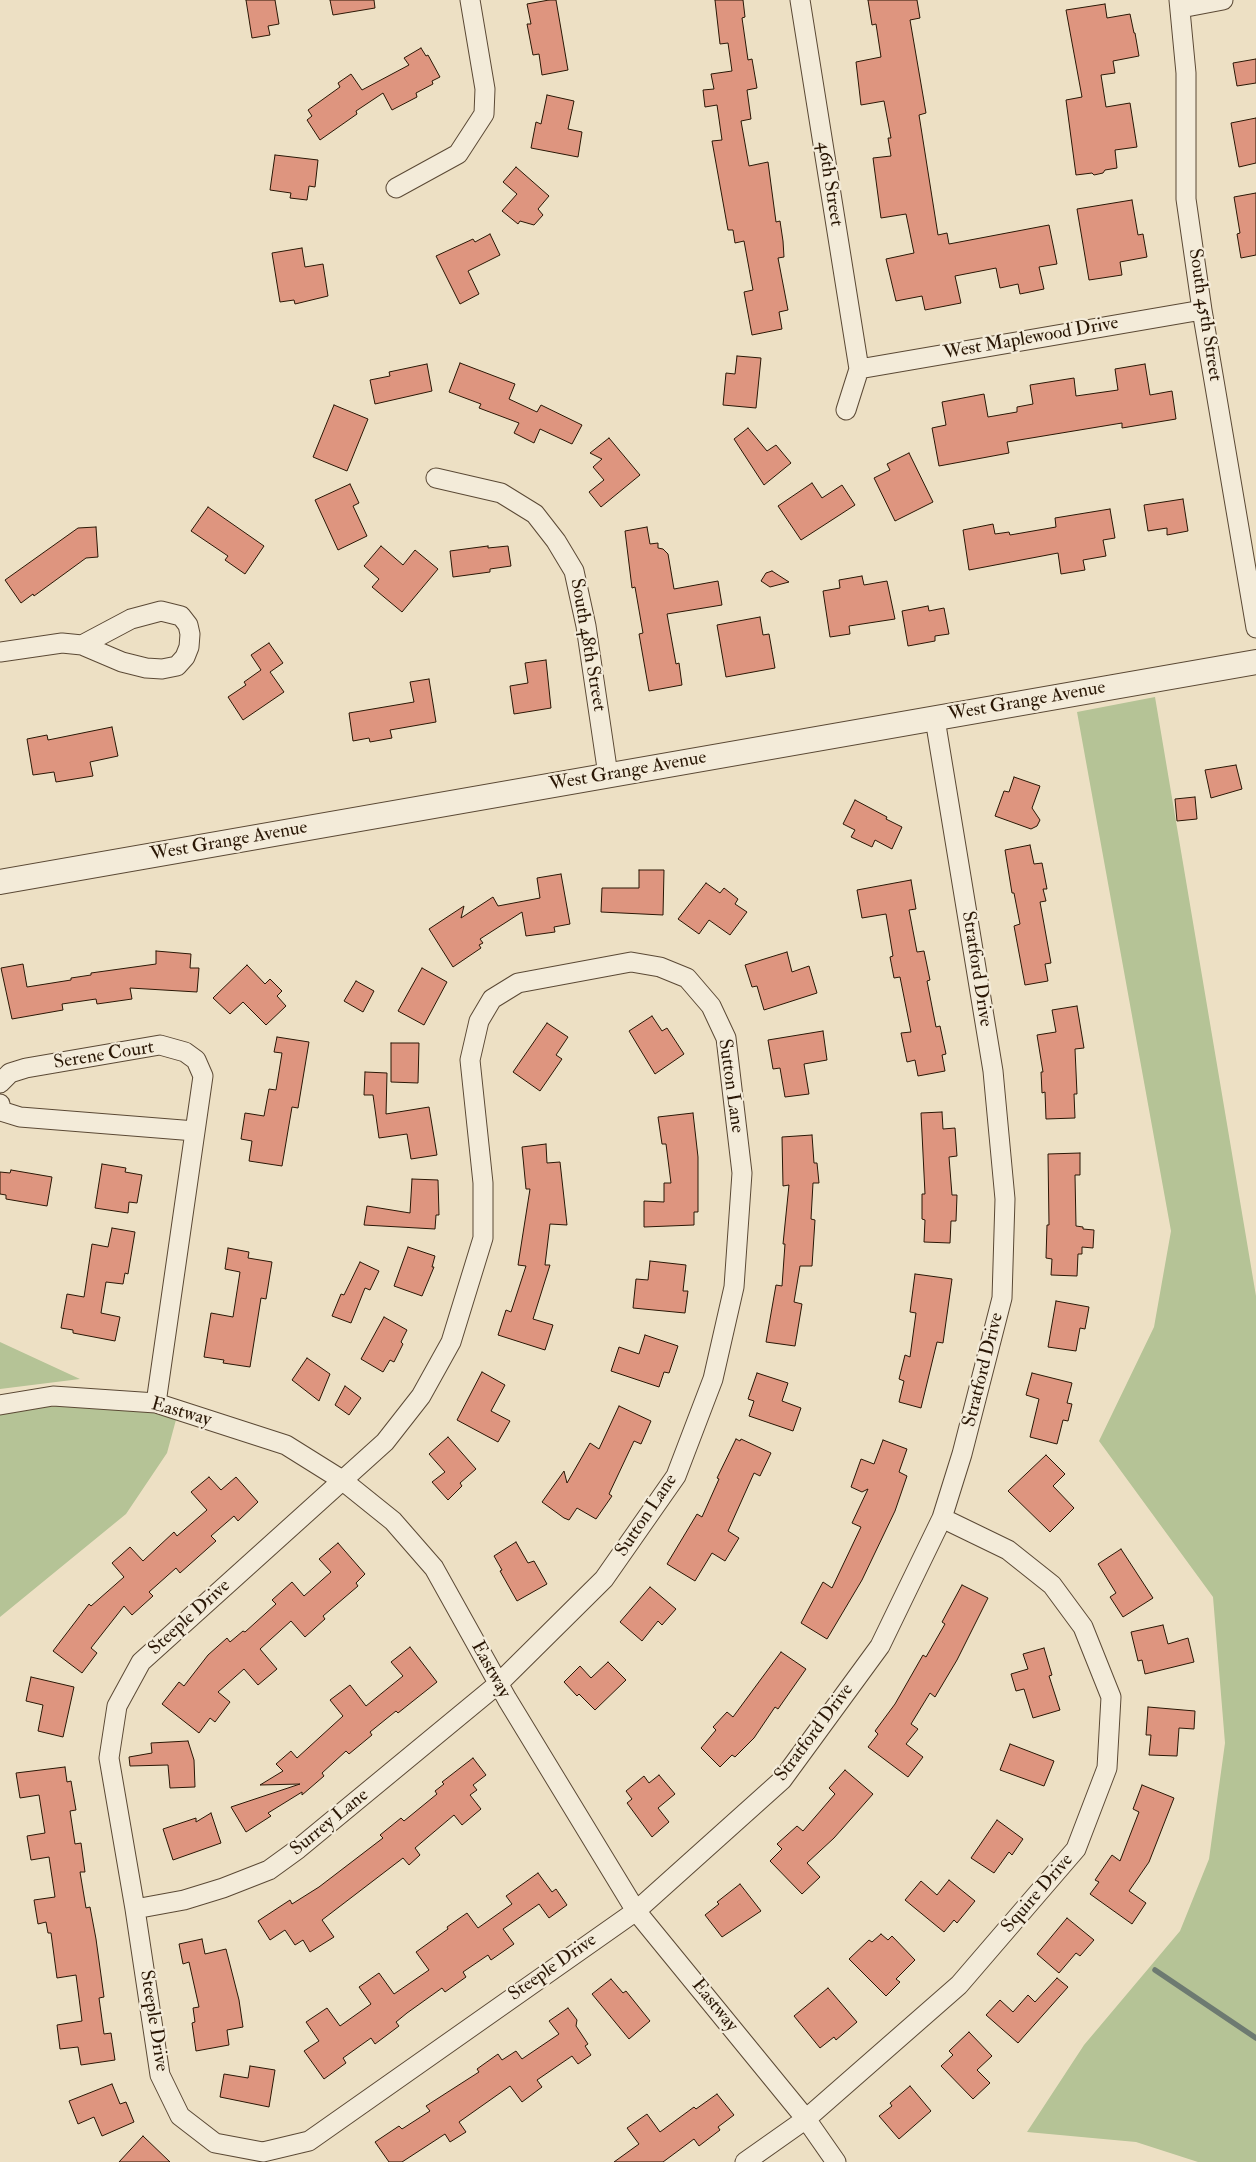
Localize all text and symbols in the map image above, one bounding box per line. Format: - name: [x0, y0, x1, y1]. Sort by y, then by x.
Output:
- street label: 46th Street: [811, 140, 847, 228]
- street label: South 45th Street: [1182, 247, 1226, 383]
- street label: West Maplewood Drive: [942, 312, 1120, 366]
- street label: South 48th Street: [564, 577, 610, 713]
- street label: West Grange Avenue: [947, 677, 1107, 727]
- street label: West Grange Avenue: [548, 747, 708, 797]
- street label: West Grange Avenue: [149, 817, 309, 867]
- street label: Stratford Drive: [956, 910, 996, 1028]
- street label: Serene Court: [52, 1037, 156, 1075]
- street label: Sutton Lane: [712, 1037, 748, 1135]
- street label: Stratford Drive: [959, 1311, 1009, 1429]
- street label: Eastway: [148, 1394, 214, 1432]
- street label: Sutton Lane: [611, 1470, 683, 1562]
- street label: Steeple Drive: [144, 1575, 236, 1661]
- street label: Eastway: [465, 1637, 515, 1703]
- street label: Stratford Drive: [771, 1680, 859, 1786]
- street label: Surrey Lane: [286, 1785, 374, 1861]
- street label: Squire Drive: [997, 1850, 1079, 1938]
- street label: Steeple Drive: [505, 1929, 601, 2007]
- street label: Steeple Drive: [134, 1969, 172, 2073]
- street label: Eastway: [686, 1975, 742, 2037]

